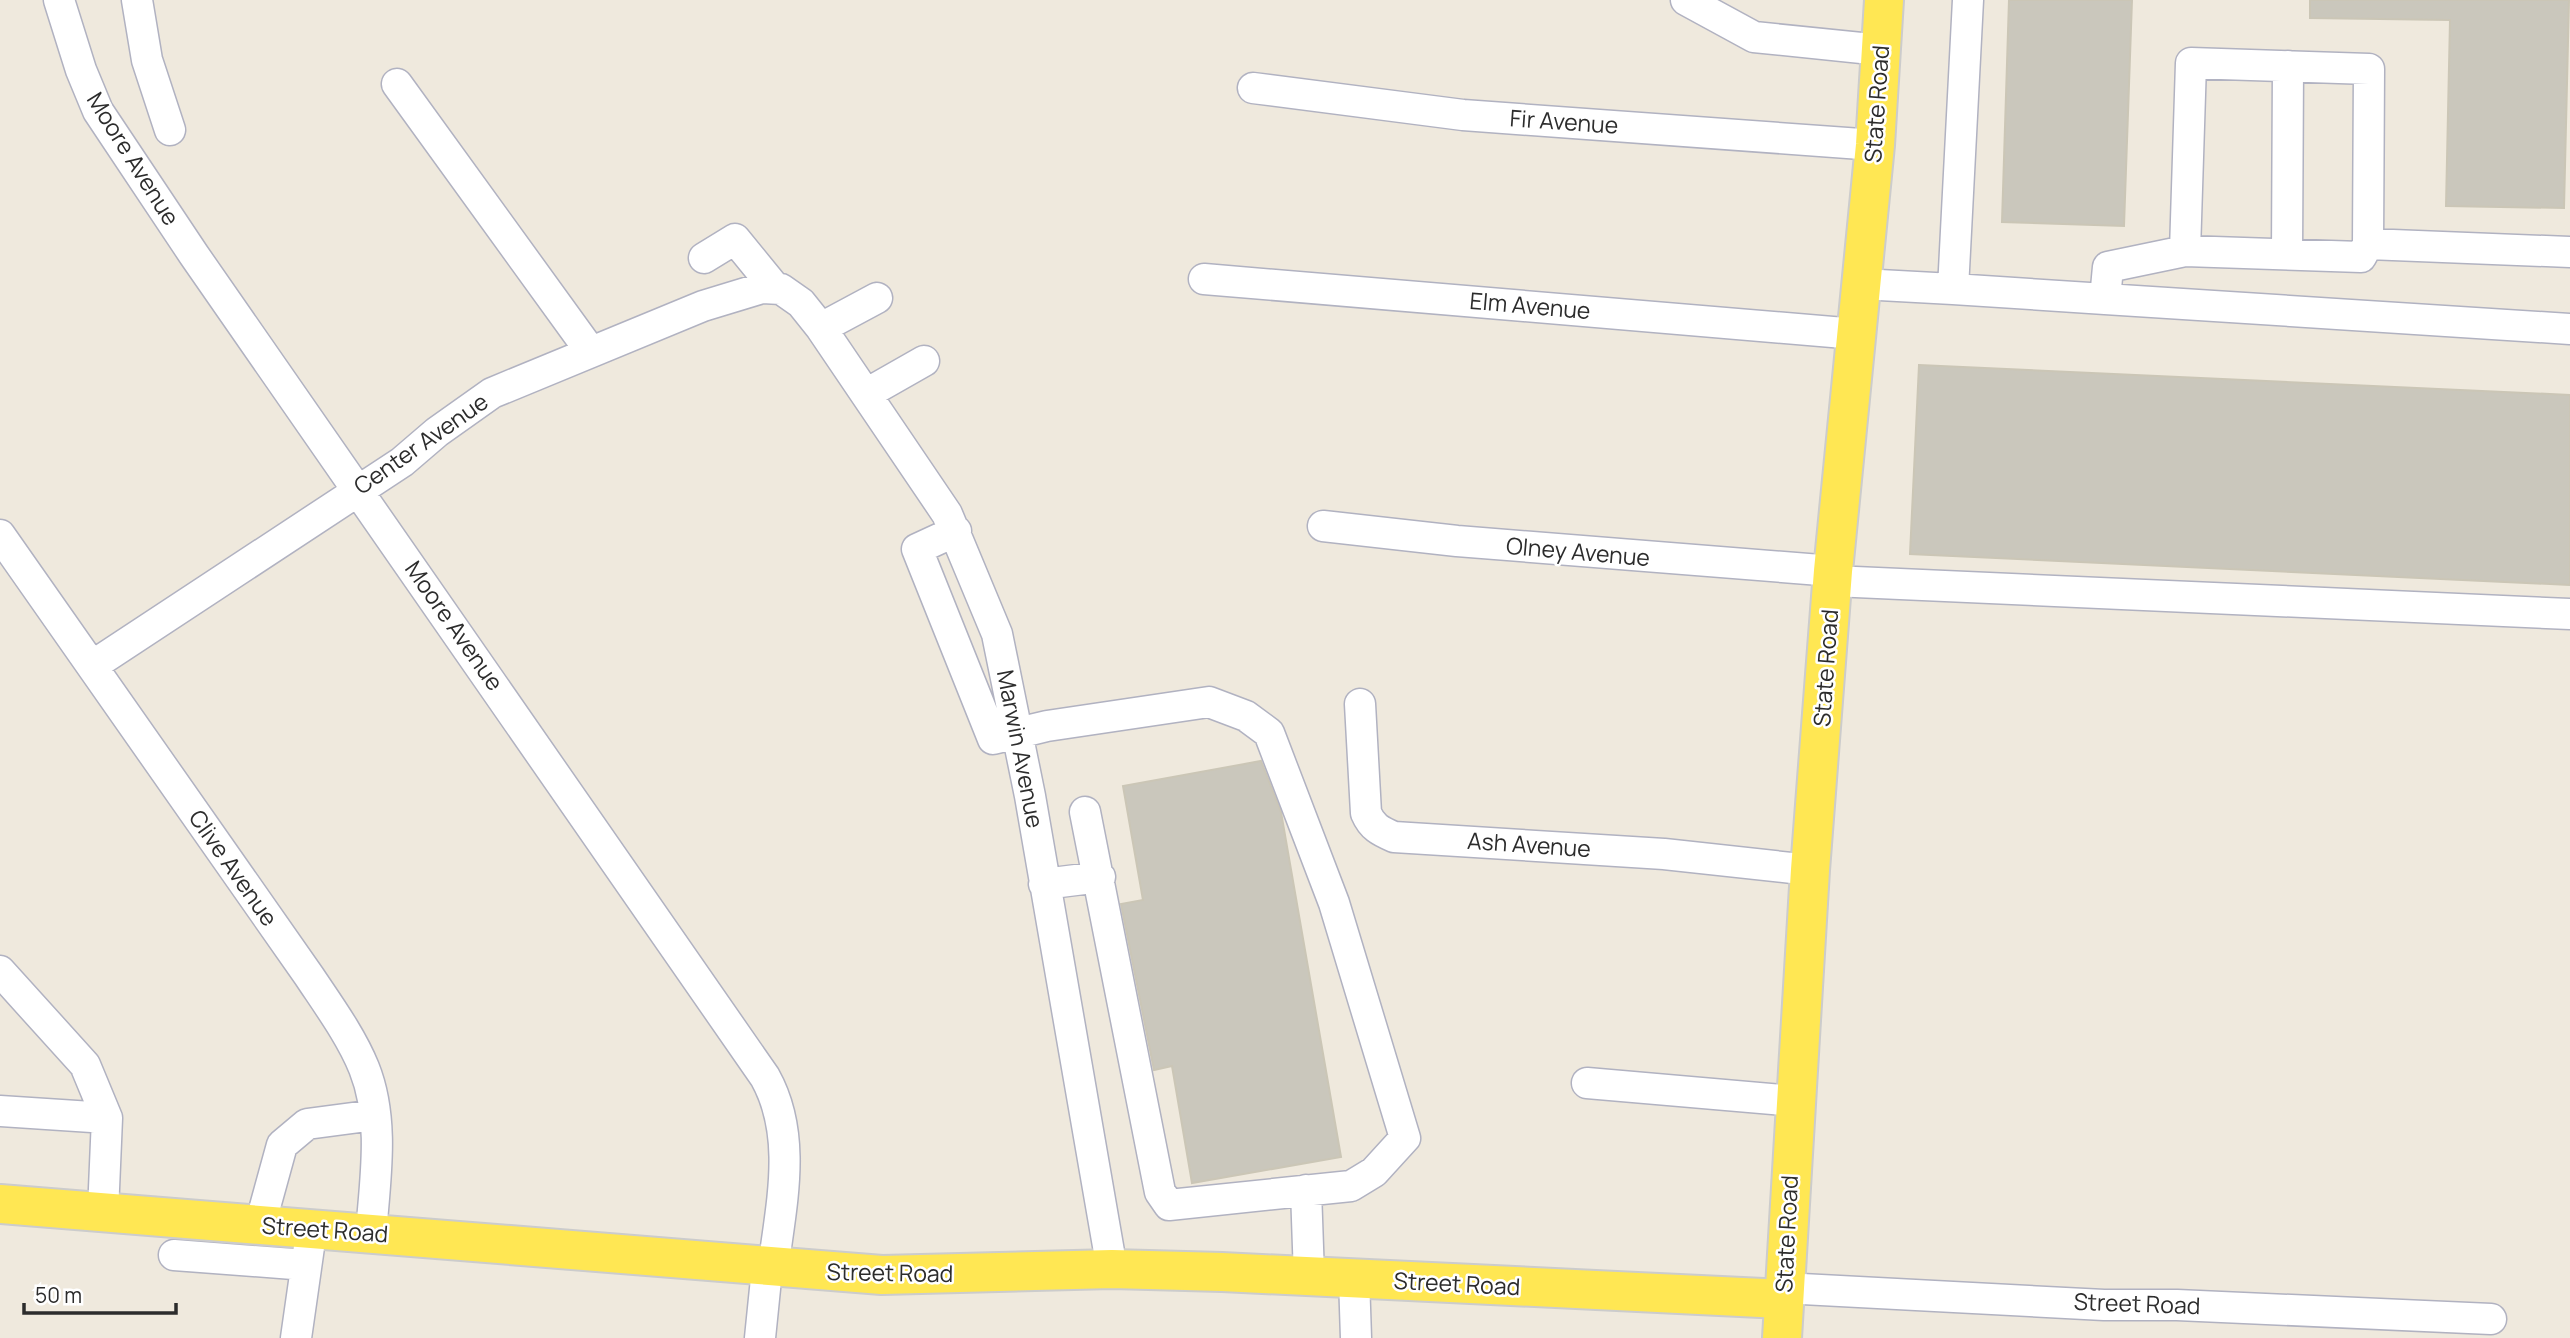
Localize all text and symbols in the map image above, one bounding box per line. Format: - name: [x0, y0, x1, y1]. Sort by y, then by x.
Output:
- street label: State Road: [1856, 44, 1896, 164]
- street label: Moore Avenue: [80, 86, 188, 231]
- street label: Fir Avenue: [1509, 101, 1619, 141]
- street label: Elm Avenue: [1468, 284, 1592, 326]
- street label: Center Avenue: [347, 385, 494, 501]
- street label: Olney Avenue: [1505, 529, 1651, 573]
- street label: Moore Avenue: [398, 554, 511, 697]
- street label: State Road: [1805, 608, 1845, 728]
- street label: Marwin Avenue: [990, 667, 1052, 831]
- street label: Clive Avenue: [182, 803, 286, 932]
- street label: Ash Avenue: [1466, 824, 1592, 864]
- street label: State Road: [1767, 1174, 1805, 1293]
- street label: Street Road: [261, 1209, 389, 1249]
- street label: Street Road: [826, 1255, 954, 1289]
- street label: Street Road: [1393, 1264, 1521, 1302]
- scale bar: [24, 1272, 177, 1316]
- text: 50 m: [35, 1281, 82, 1309]
- street label: Street Road: [2073, 1285, 2201, 1321]

